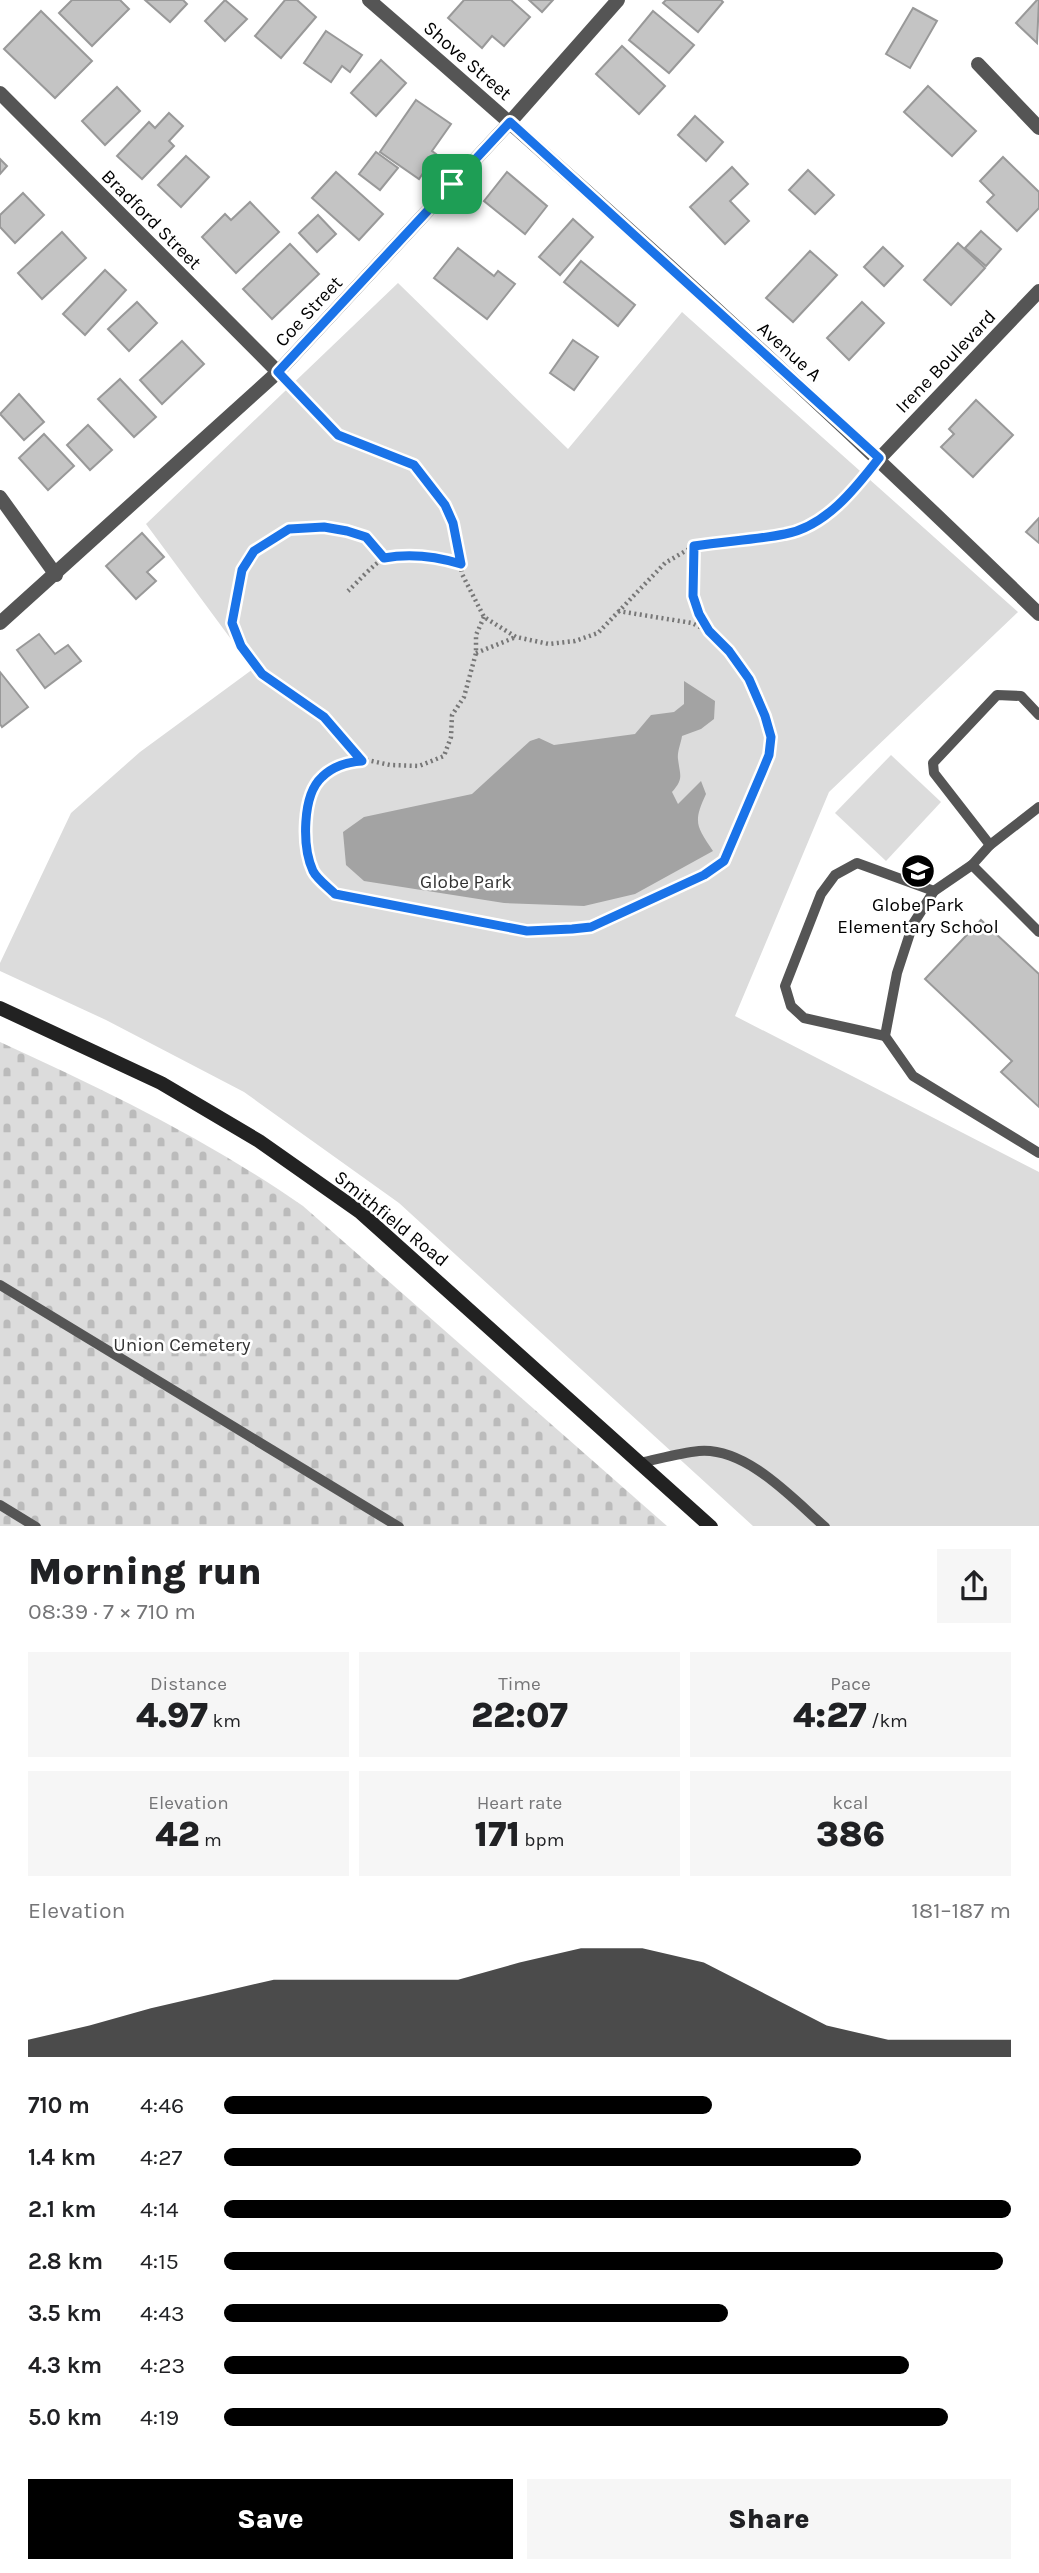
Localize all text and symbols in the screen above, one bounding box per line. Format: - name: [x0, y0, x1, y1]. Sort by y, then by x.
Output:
- street label: Shove Street: [419, 17, 516, 105]
- pin: [422, 154, 482, 214]
- street label: Bradford Street: [97, 165, 206, 274]
- icon: arrive: [433, 165, 471, 203]
- street label: Coe Street: [271, 272, 347, 352]
- street label: Irene Boulevard: [891, 306, 1000, 418]
- street label: Avenue A: [753, 317, 826, 386]
- school or university icon: Globe Park Elementary School: [899, 852, 937, 890]
- park label: Globe Park: [420, 871, 512, 893]
- place label: Globe Park Elementary School: [837, 894, 999, 938]
- street label: Smithfield Road: [330, 1166, 453, 1271]
- park label: Union Cemetery: [113, 1334, 251, 1356]
- text: Morning run: [28, 1549, 262, 1594]
- button: share: [937, 1549, 1011, 1623]
- text: 08:39 · 7 × 710 m: [28, 1598, 196, 1625]
- text: Distance: [150, 1673, 227, 1695]
- text: Time: [498, 1673, 541, 1695]
- text: Pace: [830, 1673, 871, 1695]
- text: 4.97: [136, 1695, 208, 1736]
- text: 22:07: [471, 1695, 568, 1736]
- text: 4:27: [793, 1695, 867, 1736]
- text: km: [208, 1710, 241, 1732]
- text: /km: [867, 1710, 908, 1732]
- text: Elevation: [148, 1792, 229, 1814]
- text: Heart rate: [477, 1792, 562, 1814]
- text: kcal: [832, 1792, 869, 1814]
- text: 42: [155, 1814, 200, 1855]
- text: 171: [475, 1814, 520, 1855]
- text: 386: [816, 1814, 885, 1855]
- text: m: [200, 1829, 222, 1851]
- text: bpm: [520, 1829, 564, 1851]
- text: Elevation: [28, 1897, 125, 1924]
- text: 181–187 m: [911, 1897, 1011, 1924]
- text: 710 m: [28, 2092, 90, 2119]
- text: 4:46: [140, 2092, 184, 2119]
- text: 1.4 km: [28, 2144, 96, 2171]
- text: 4:27: [140, 2144, 182, 2171]
- text: 2.1 km: [28, 2196, 96, 2223]
- text: 4:14: [140, 2196, 179, 2223]
- text: 2.8 km: [28, 2248, 103, 2275]
- text: 4:15: [140, 2248, 179, 2275]
- text: 3.5 km: [28, 2300, 102, 2327]
- text: 4:43: [140, 2300, 185, 2327]
- text: 4.3 km: [28, 2352, 102, 2379]
- text: 4:23: [140, 2352, 185, 2379]
- text: 5.0 km: [28, 2404, 102, 2431]
- text: 4:19: [140, 2404, 179, 2431]
- button: Save: [28, 2479, 513, 2559]
- button: Share: [527, 2479, 1011, 2559]

